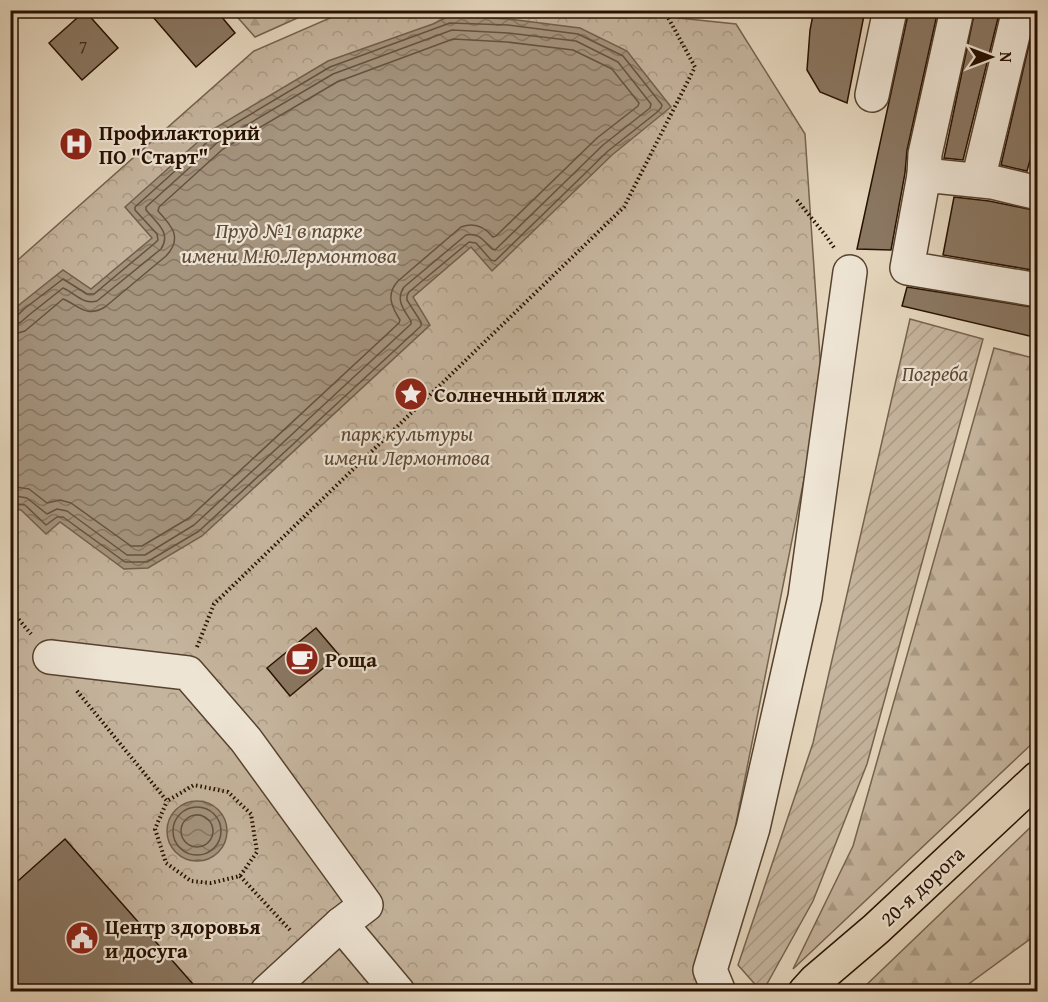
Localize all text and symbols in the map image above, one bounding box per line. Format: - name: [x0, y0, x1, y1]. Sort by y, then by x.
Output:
- north arrow: [961, 27, 1021, 87]
- house number: 7: [79, 33, 87, 60]
- text: N: [994, 52, 1018, 63]
- place label: Профилакторий ПО "Старт": [99, 117, 260, 172]
- hospital icon: Профилакторий ПО "Старт": [58, 126, 94, 162]
- water label: Пруд №1 в парке имени М.Ю.Лермонтова: [181, 214, 397, 271]
- park label: Погреба: [902, 358, 968, 389]
- place icon: Солнечный пляж: [393, 376, 429, 412]
- place label: Солнечный пляж: [434, 379, 605, 410]
- park label: парк культуры имени Лермонтова: [324, 418, 490, 473]
- cafe icon: Роща: [284, 641, 320, 677]
- place label: Роща: [325, 644, 377, 675]
- street label: 20-я дорога: [873, 839, 971, 933]
- place label: Центр здоровья и досуга: [105, 911, 261, 966]
- public building icon: Центр здоровья и досуга: [64, 920, 100, 956]

